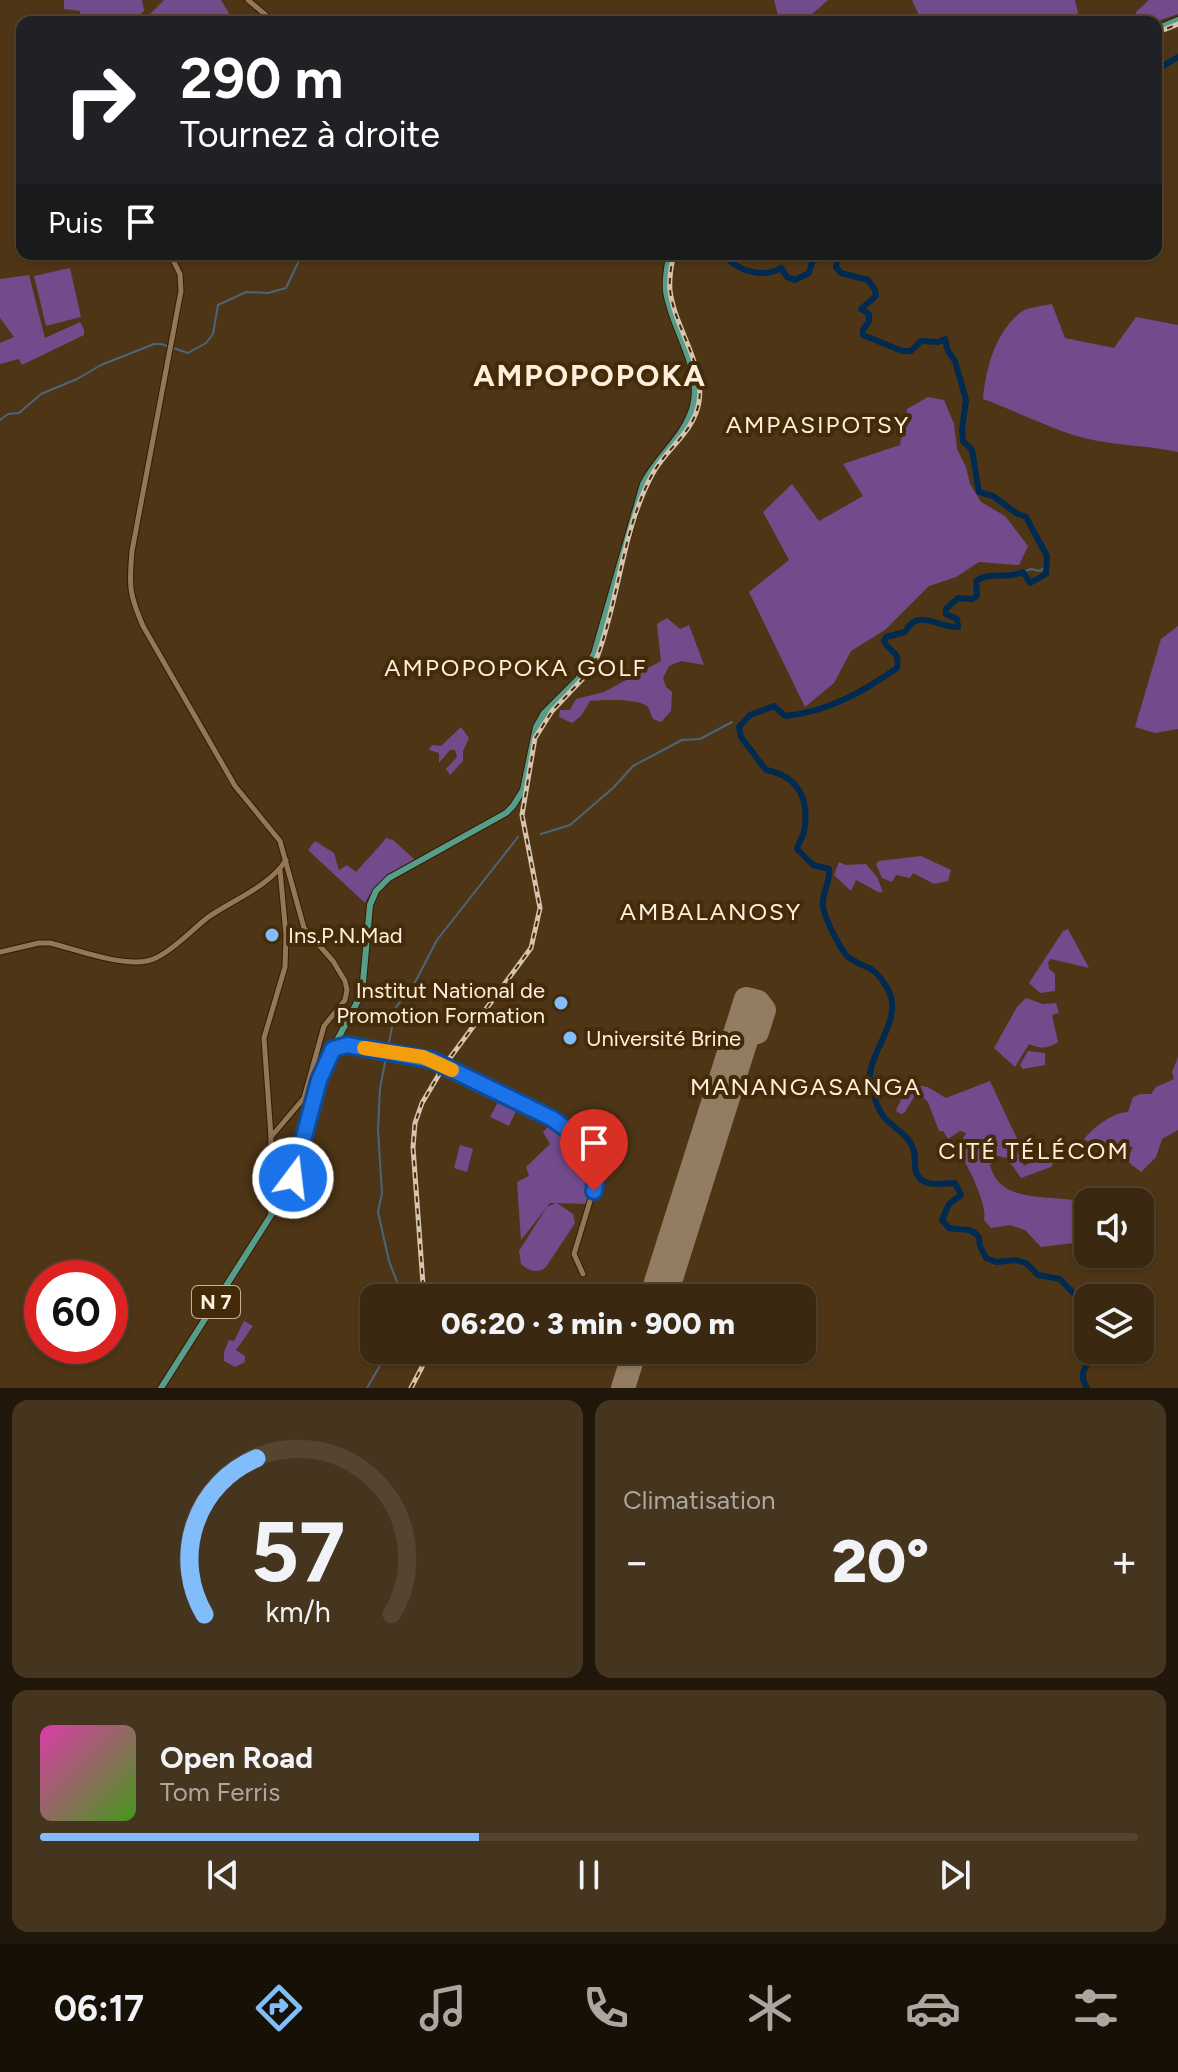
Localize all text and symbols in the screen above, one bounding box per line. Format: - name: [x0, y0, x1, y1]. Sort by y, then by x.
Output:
- text: 290 m: [180, 45, 343, 112]
- icon: right: [48, 48, 152, 152]
- text: Tournez à droite: [180, 113, 440, 156]
- icon: arrive: [119, 200, 163, 244]
- text: Puis: [48, 204, 103, 241]
- district label: AMPOPOPOKA: [473, 357, 707, 394]
- district label: AMPASIPOTSY: [726, 410, 910, 439]
- district label: AMPOPOPOKA GOLF: [384, 653, 648, 682]
- district label: AMBALANOSY: [620, 897, 802, 926]
- place label: Ins.P.N.Mad: [288, 922, 403, 949]
- marker: Ins.P.N.Mad: [263, 926, 281, 944]
- place label: Institut National de Promotion Formation: [336, 977, 545, 1029]
- marker: Institut National de Promotion Formation: [552, 994, 570, 1012]
- place label: Université Brine: [586, 1025, 741, 1052]
- marker: Université Brine: [561, 1029, 579, 1047]
- district label: MANANGASANGA: [690, 1072, 922, 1101]
- pin: [560, 1109, 628, 1191]
- icon: arrive: [572, 1121, 616, 1165]
- position arrow: [251, 1136, 335, 1220]
- district label: CITÉ TÉLÉCOM: [938, 1136, 1130, 1165]
- map controls: [1074, 1188, 1154, 1364]
- button: sound: [1074, 1188, 1154, 1268]
- speed limit sign: 60: [24, 1260, 128, 1364]
- button: layers: [1074, 1284, 1154, 1364]
- road number: N 7: [192, 1286, 240, 1318]
- text: 06:20 · 3 min · 900 m: [441, 1305, 735, 1342]
- text: Climatisation: [623, 1484, 776, 1516]
- text: 57: [250, 1502, 345, 1602]
- text: 20°: [832, 1525, 929, 1597]
- text: −: [623, 1535, 650, 1588]
- text: +: [1111, 1535, 1138, 1588]
- text: km/h: [265, 1595, 330, 1629]
- text: Open Road: [160, 1739, 313, 1776]
- text: Tom Ferris: [160, 1776, 280, 1808]
- icon: previous: [201, 1853, 245, 1897]
- icon: pause: [567, 1853, 611, 1897]
- icon: next: [933, 1853, 977, 1897]
- icon: directions: [251, 1980, 307, 2036]
- icon: music: [415, 1980, 471, 2036]
- icon: phone: [578, 1980, 634, 2036]
- icon: climate: [742, 1980, 798, 2036]
- icon: car: [905, 1980, 961, 2036]
- icon: filters: [1068, 1980, 1124, 2036]
- text: 06:17: [54, 1987, 144, 2030]

